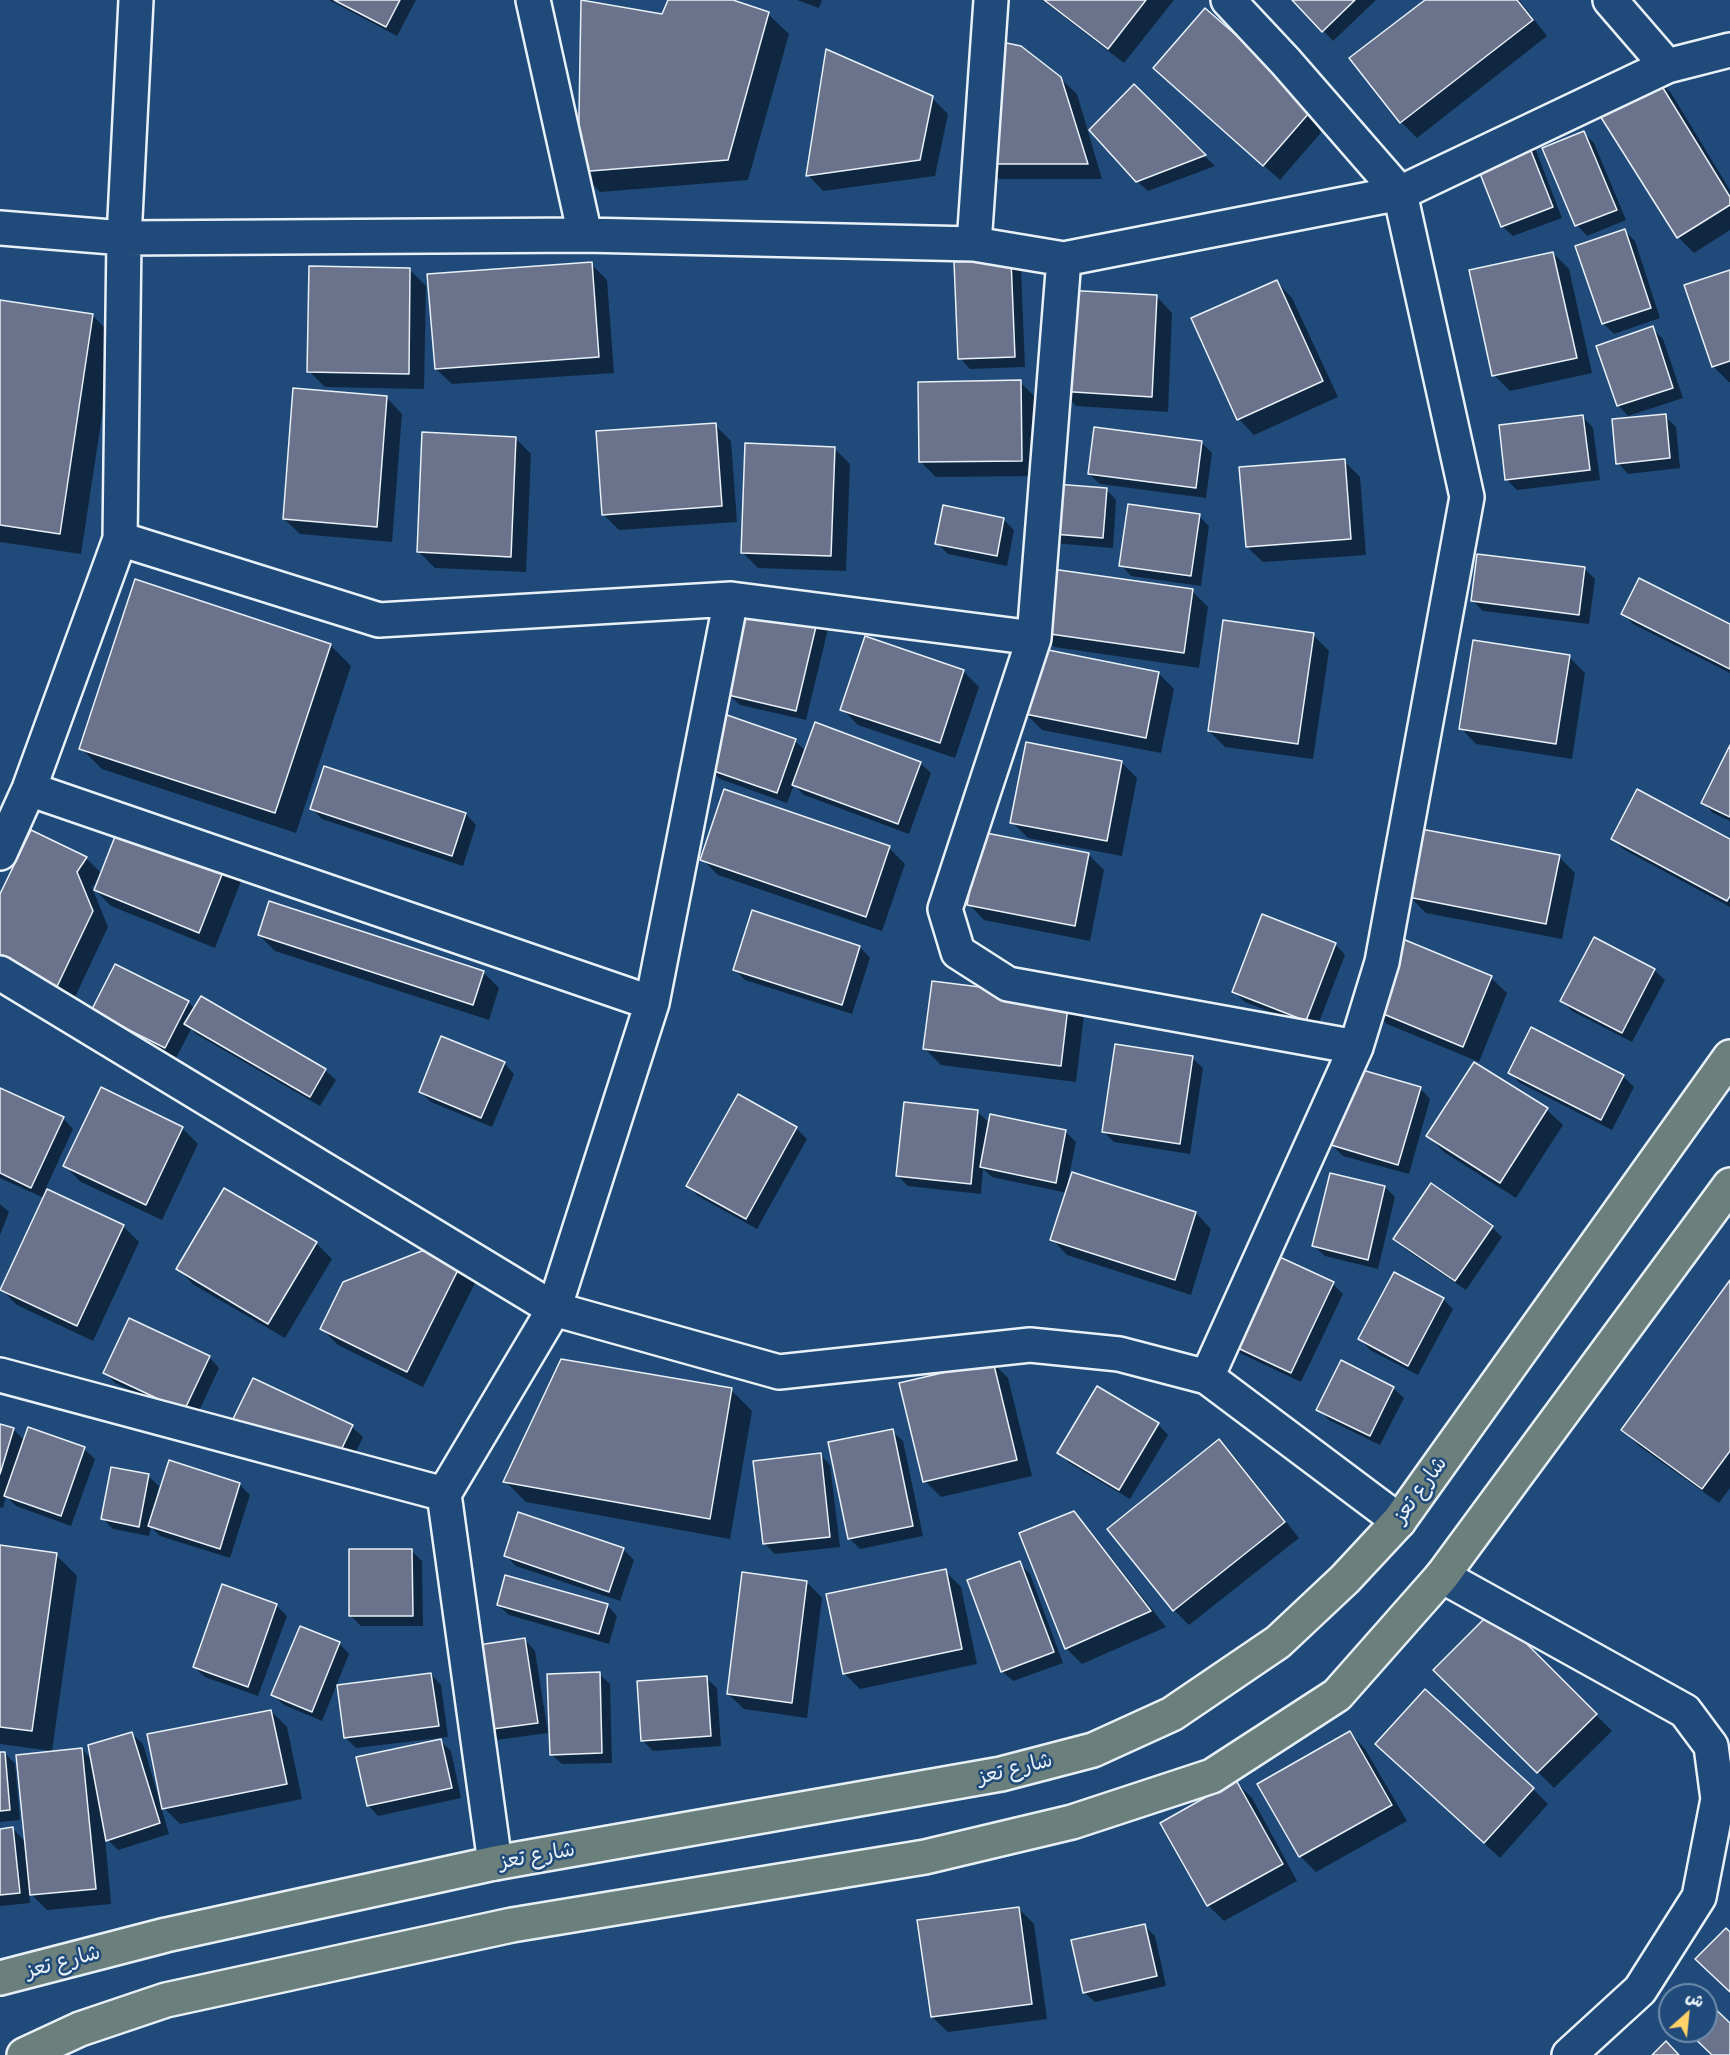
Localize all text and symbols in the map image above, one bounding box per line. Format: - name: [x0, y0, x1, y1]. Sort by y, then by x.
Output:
- street label: شارع تعز: [1387, 1452, 1453, 1528]
- street label: شارع تعز: [975, 1748, 1055, 1790]
- street label: شارع تعز: [497, 1837, 577, 1875]
- street label: شارع تعز: [23, 1940, 103, 1984]
- north arrow: [1658, 1983, 1718, 2043]
- text: ش: [1683, 1986, 1708, 2012]

